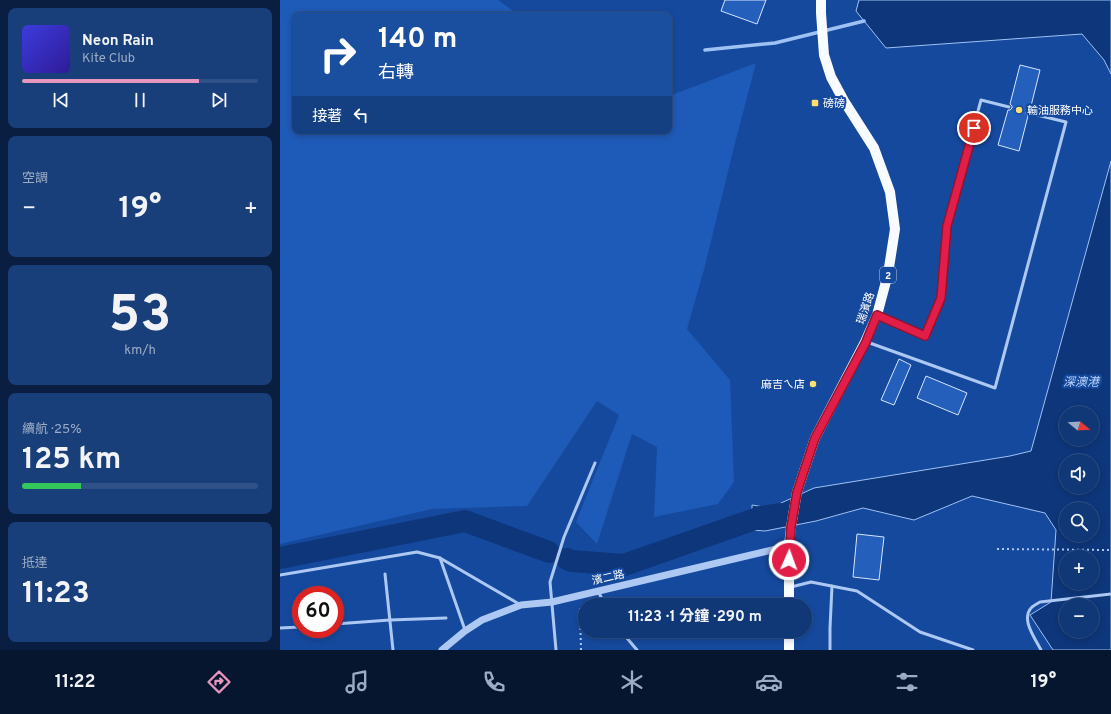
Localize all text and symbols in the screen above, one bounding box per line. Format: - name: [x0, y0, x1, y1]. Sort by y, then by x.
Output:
- text: 140 m: [378, 22, 457, 58]
- icon: right: [312, 28, 364, 80]
- text: Neon Rain: [82, 32, 154, 51]
- text: Kite Club: [82, 51, 135, 67]
- text: 右轉: [378, 62, 414, 85]
- icon: previous: [50, 89, 72, 111]
- icon: pause: [129, 89, 151, 111]
- icon: next: [208, 89, 230, 111]
- place label: 磅磅: [823, 97, 845, 111]
- marker: 磅磅: [810, 98, 820, 108]
- icon: left: [350, 104, 372, 126]
- place label: 輸油服務中心: [1027, 104, 1093, 118]
- marker: 輸油服務中心: [1014, 105, 1024, 115]
- text: 接著: [312, 108, 342, 127]
- pin: [957, 111, 991, 145]
- icon: arrive: [963, 117, 985, 139]
- text: 空調: [22, 171, 48, 187]
- text: 19°: [119, 191, 161, 228]
- text: −: [22, 196, 36, 223]
- text: +: [244, 196, 258, 223]
- road number: 2: [880, 267, 896, 283]
- text: 53: [109, 284, 171, 350]
- street label: 瑞濱路: [854, 290, 878, 326]
- text: km/h: [124, 343, 156, 359]
- water label: 深澳港: [1063, 375, 1101, 391]
- place label: 麻吉ㄟ店: [761, 378, 805, 392]
- marker: 麻吉ㄟ店: [808, 379, 818, 389]
- north arrow: [1059, 406, 1099, 446]
- map controls: [1059, 406, 1099, 638]
- text: 續航 · 25%: [22, 422, 81, 438]
- text: 125 km: [22, 442, 121, 479]
- button: sound: [1059, 454, 1099, 494]
- button: search: [1059, 502, 1099, 542]
- position arrow: [768, 539, 810, 581]
- button: +: [1059, 550, 1099, 590]
- text: 抵達: [22, 556, 48, 572]
- street label: 濱二路: [591, 567, 626, 589]
- text: 11:23: [22, 576, 90, 613]
- speed limit sign: 60: [292, 586, 344, 638]
- button: −: [1059, 598, 1099, 638]
- text: 11:23 · 1 分鐘 · 290 m: [628, 608, 762, 627]
- icon: directions: [205, 668, 233, 696]
- icon: music: [343, 668, 371, 696]
- icon: phone: [480, 668, 508, 696]
- icon: climate: [618, 668, 646, 696]
- icon: car: [755, 668, 783, 696]
- icon: filters: [893, 668, 921, 696]
- text: 11:22: [55, 671, 96, 694]
- text: 19°: [1030, 671, 1056, 694]

